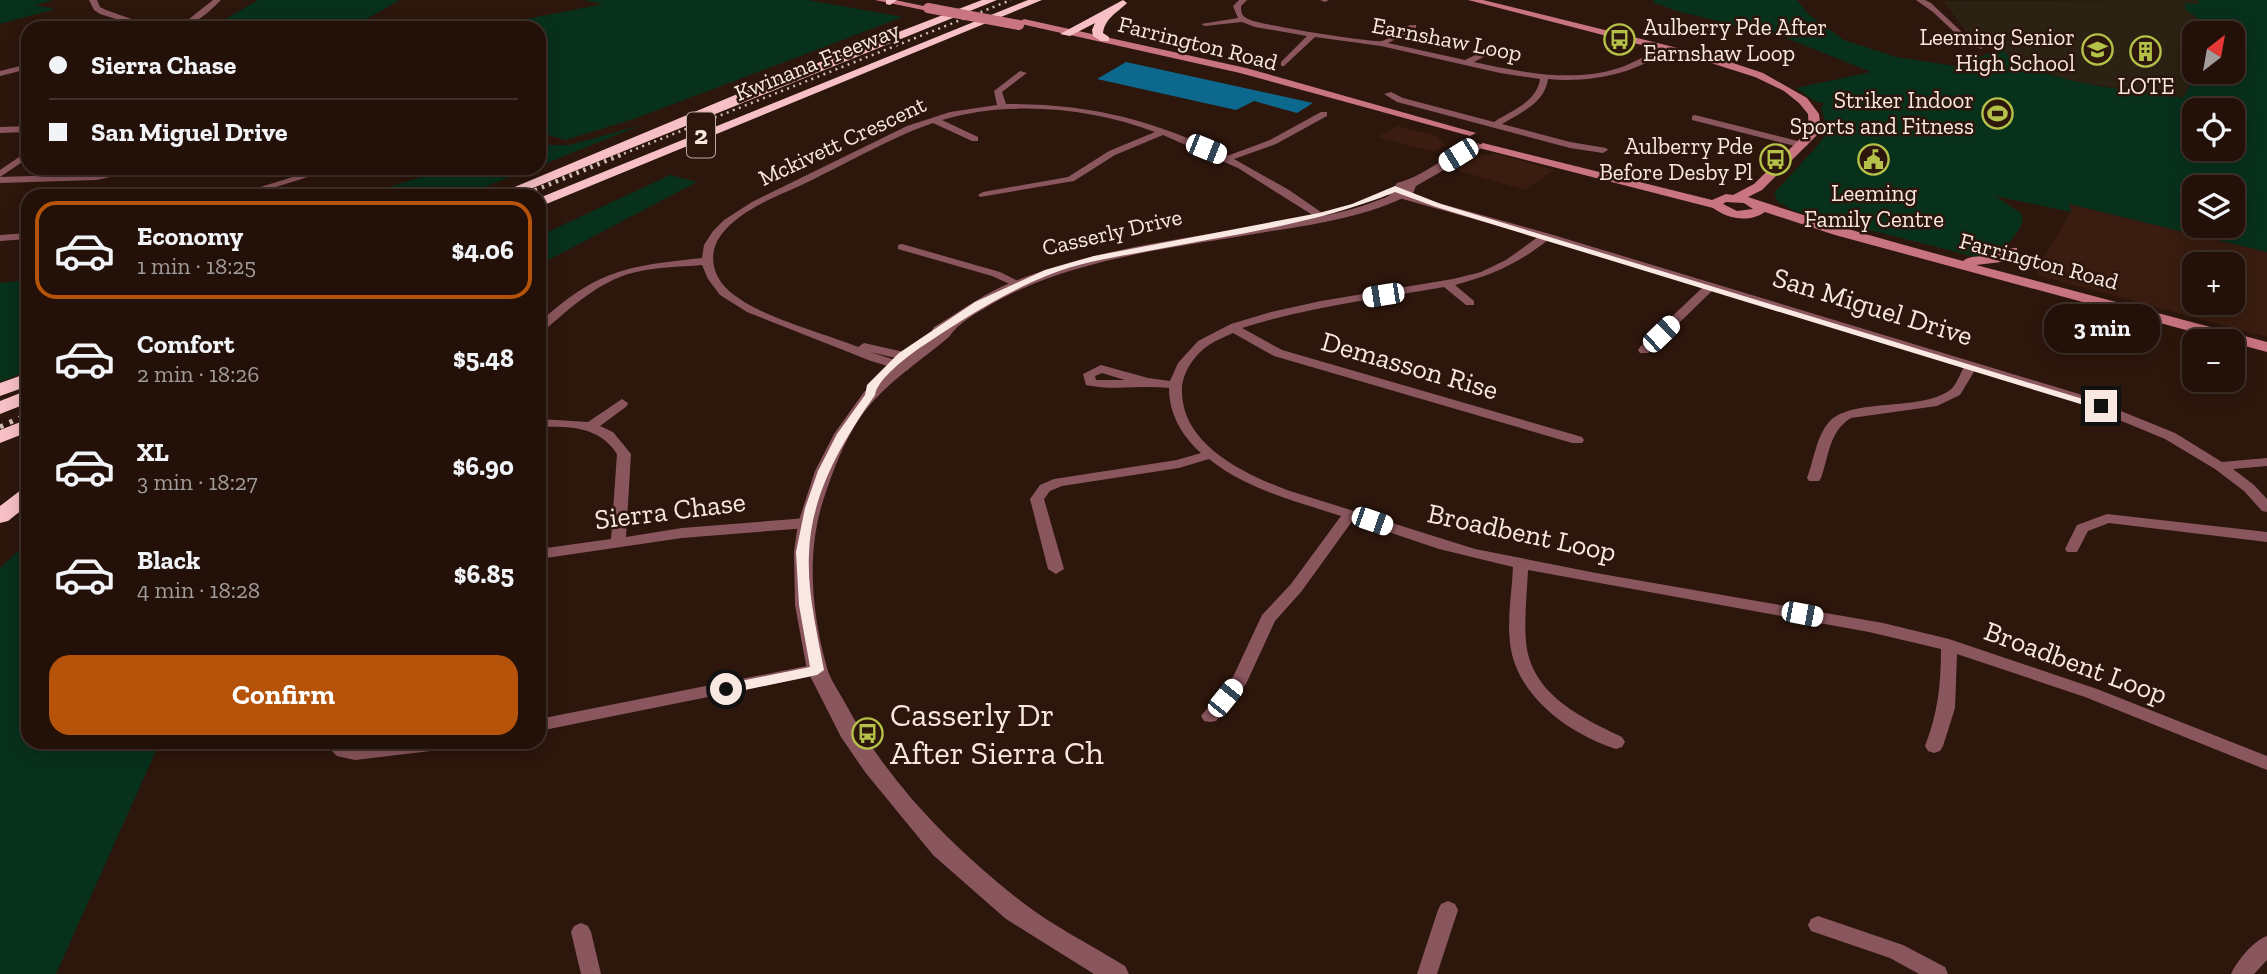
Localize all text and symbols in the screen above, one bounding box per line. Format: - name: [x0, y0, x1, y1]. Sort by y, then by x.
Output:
- street label: Farrington Road: [1115, 10, 1281, 76]
- street label: Earnshaw Loop: [1370, 11, 1524, 67]
- place label: Aulberry Pde After Earnshaw Loop: [1643, 13, 1827, 67]
- street label: Kwinana Freeway: [730, 15, 904, 107]
- north arrow: [2182, 21, 2245, 84]
- map controls: [2182, 21, 2245, 392]
- bus stop icon: Aulberry Pde After Earnshaw Loop: [1603, 23, 1637, 57]
- place label: Leeming Senior High School: [1919, 23, 2075, 77]
- school or university icon: Leeming Senior High School: [2081, 33, 2115, 67]
- building icon: LOTE: [2129, 35, 2163, 69]
- text: Sierra Chase: [91, 49, 236, 81]
- place label: LOTE: [2118, 72, 2174, 100]
- place label: Striker Indoor Sports and Fitness: [1790, 86, 1974, 140]
- street label: Mckivett Crescent: [754, 90, 931, 192]
- sports icon: Striker Indoor Sports and Fitness: [1980, 96, 2014, 130]
- button: locate: [2182, 98, 2245, 161]
- road number: 2: [687, 112, 715, 158]
- text: San Miguel Drive: [91, 116, 288, 148]
- car: [1183, 131, 1230, 167]
- place label: Aulberry Pde Before Desby Pl: [1599, 132, 1753, 186]
- car: [1435, 135, 1482, 175]
- bus stop icon: Aulberry Pde Before Desby Pl: [1759, 142, 1793, 176]
- public building icon: Leeming Family Centre: [1857, 142, 1891, 176]
- button: layers: [2182, 175, 2245, 238]
- place label: Leeming Family Centre: [1804, 179, 1944, 233]
- street label: Casserly Drive: [1039, 202, 1185, 262]
- icon: car: [53, 219, 116, 282]
- text: Economy: [137, 220, 243, 252]
- street label: Farrington Road: [1956, 226, 2122, 296]
- text: $4.06: [452, 234, 514, 266]
- text: 1 min · 18:25: [137, 252, 256, 280]
- button: +: [2182, 252, 2245, 315]
- street label: San Miguel Drive: [1769, 260, 1977, 353]
- car: [1361, 281, 1406, 309]
- callout: 3 min: [2043, 304, 2159, 354]
- car: [1639, 312, 1684, 356]
- text: 3 min: [2073, 314, 2131, 342]
- street label: Demasson Rise: [1318, 324, 1502, 406]
- icon: car: [53, 327, 116, 390]
- text: Comfort: [137, 328, 234, 360]
- button: −: [2182, 329, 2245, 392]
- text: $5.48: [453, 342, 514, 374]
- text: 2 min · 18:26: [137, 360, 259, 388]
- route end: [2085, 390, 2117, 422]
- icon: car: [53, 435, 116, 498]
- text: XL: [137, 436, 169, 468]
- text: $6.90: [452, 450, 514, 482]
- text: 3 min · 18:27: [137, 468, 257, 496]
- street label: Sierra Chase: [593, 485, 748, 536]
- street label: Broadbent Loop: [1424, 496, 1619, 569]
- car: [1349, 504, 1396, 538]
- icon: car: [53, 543, 116, 606]
- text: Black: [137, 544, 200, 576]
- text: $6.85: [454, 558, 514, 590]
- text: 4 min · 18:28: [137, 576, 260, 604]
- car: [1780, 600, 1825, 628]
- street label: Broadbent Loop: [1980, 614, 2172, 711]
- button: Confirm: [49, 655, 518, 735]
- route start: [710, 673, 742, 705]
- car: [1204, 675, 1247, 721]
- place label: Casserly Dr After Sierra Ch: [890, 695, 1104, 772]
- bus stop icon: Casserly Dr After Sierra Ch: [850, 716, 884, 750]

